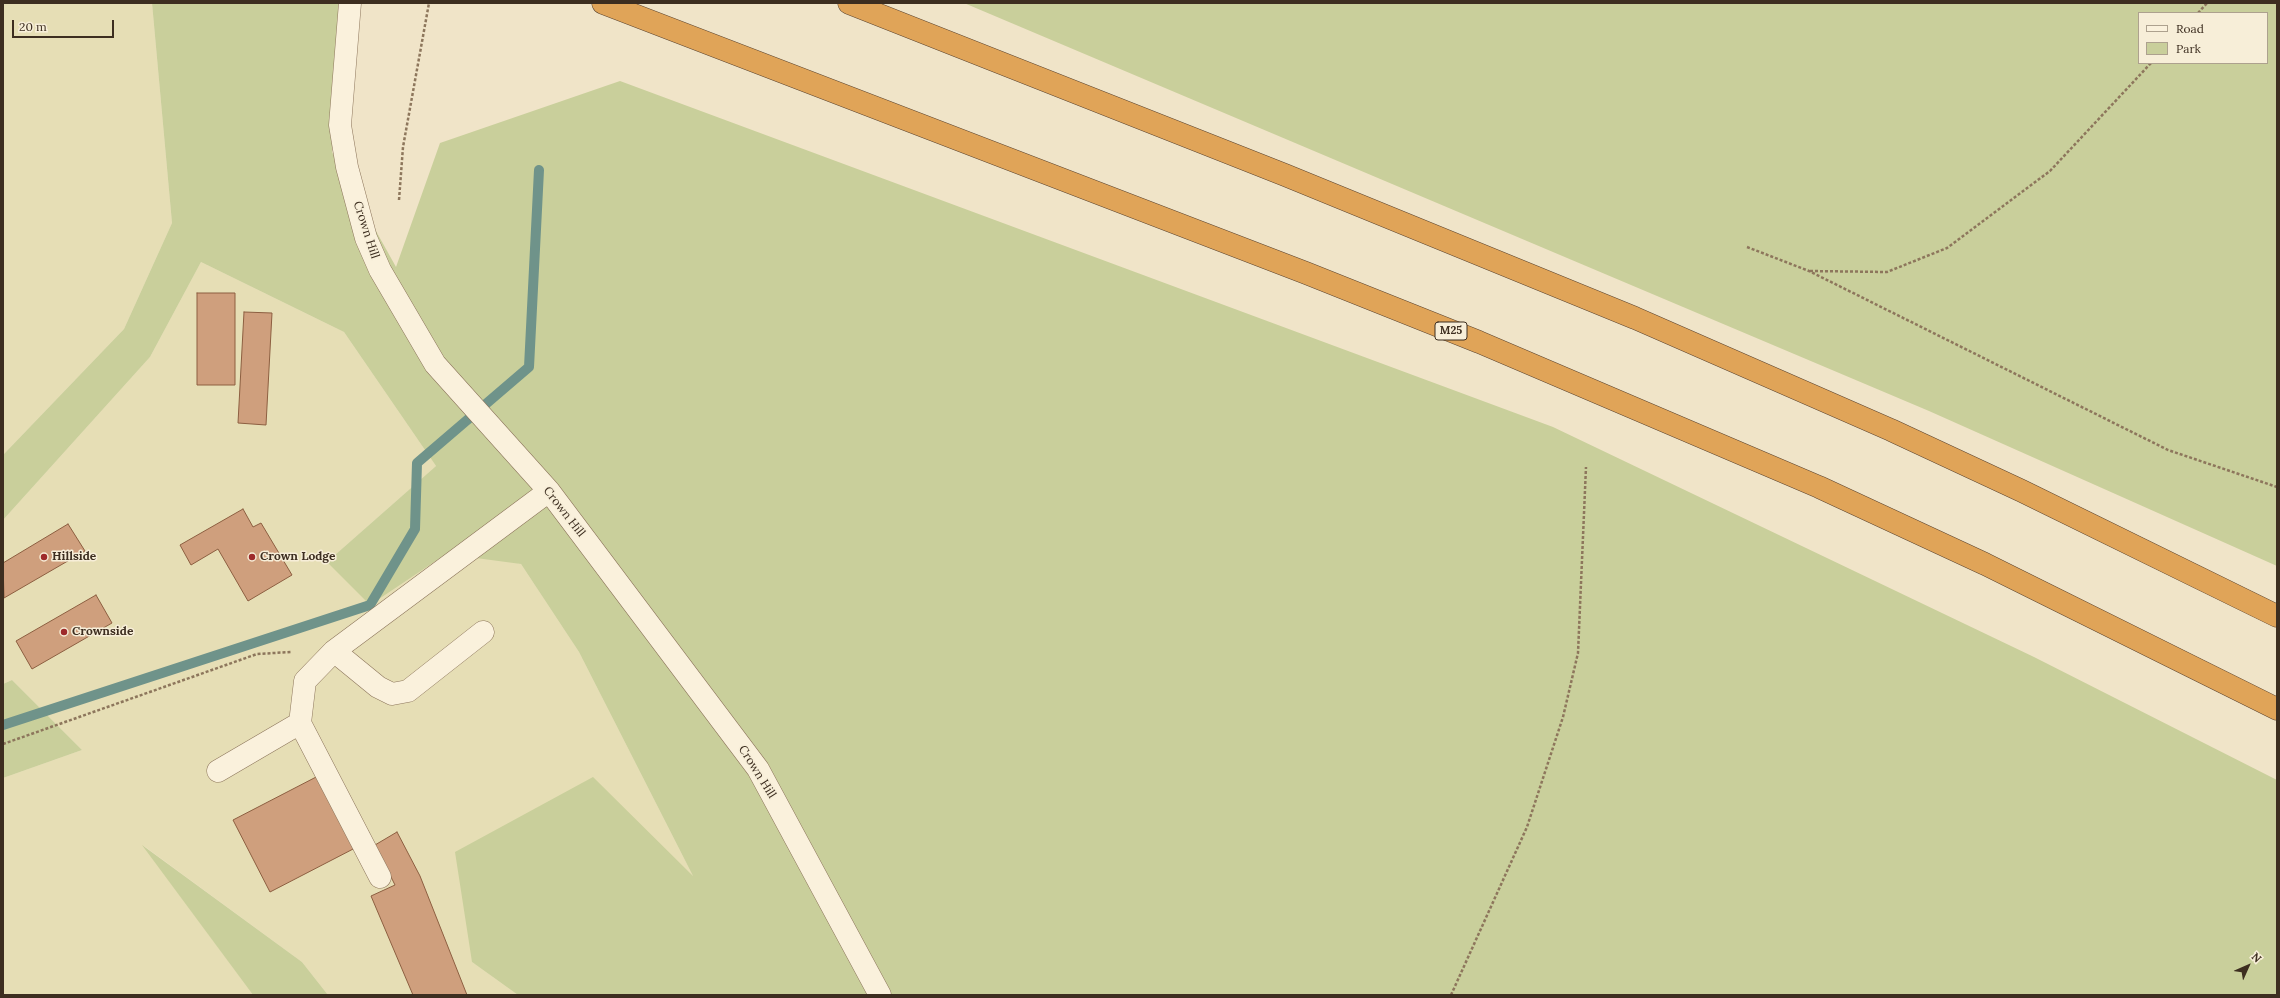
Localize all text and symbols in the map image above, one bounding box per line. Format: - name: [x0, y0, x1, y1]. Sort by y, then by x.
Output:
- scale bar: [14, 12, 116, 38]
- legend: [2138, 12, 2268, 64]
- text: 20 m: [19, 19, 47, 34]
- text: Road: [2176, 21, 2204, 36]
- text: Park: [2176, 41, 2201, 56]
- street label: Crown Hill: [350, 199, 382, 261]
- road number: M25: [1435, 322, 1467, 340]
- street label: Crown Hill: [540, 484, 588, 540]
- place label: Hillside: [52, 550, 96, 564]
- place label: Crown Lodge: [260, 550, 335, 564]
- marker: Hillside: [39, 552, 49, 562]
- marker: Crown Lodge: [247, 552, 257, 562]
- place label: Crownside: [72, 625, 133, 639]
- marker: Crownside: [59, 627, 69, 637]
- street label: Crown Hill: [735, 743, 779, 801]
- north arrow: [2228, 946, 2268, 986]
- text: N: [2249, 950, 2264, 965]

